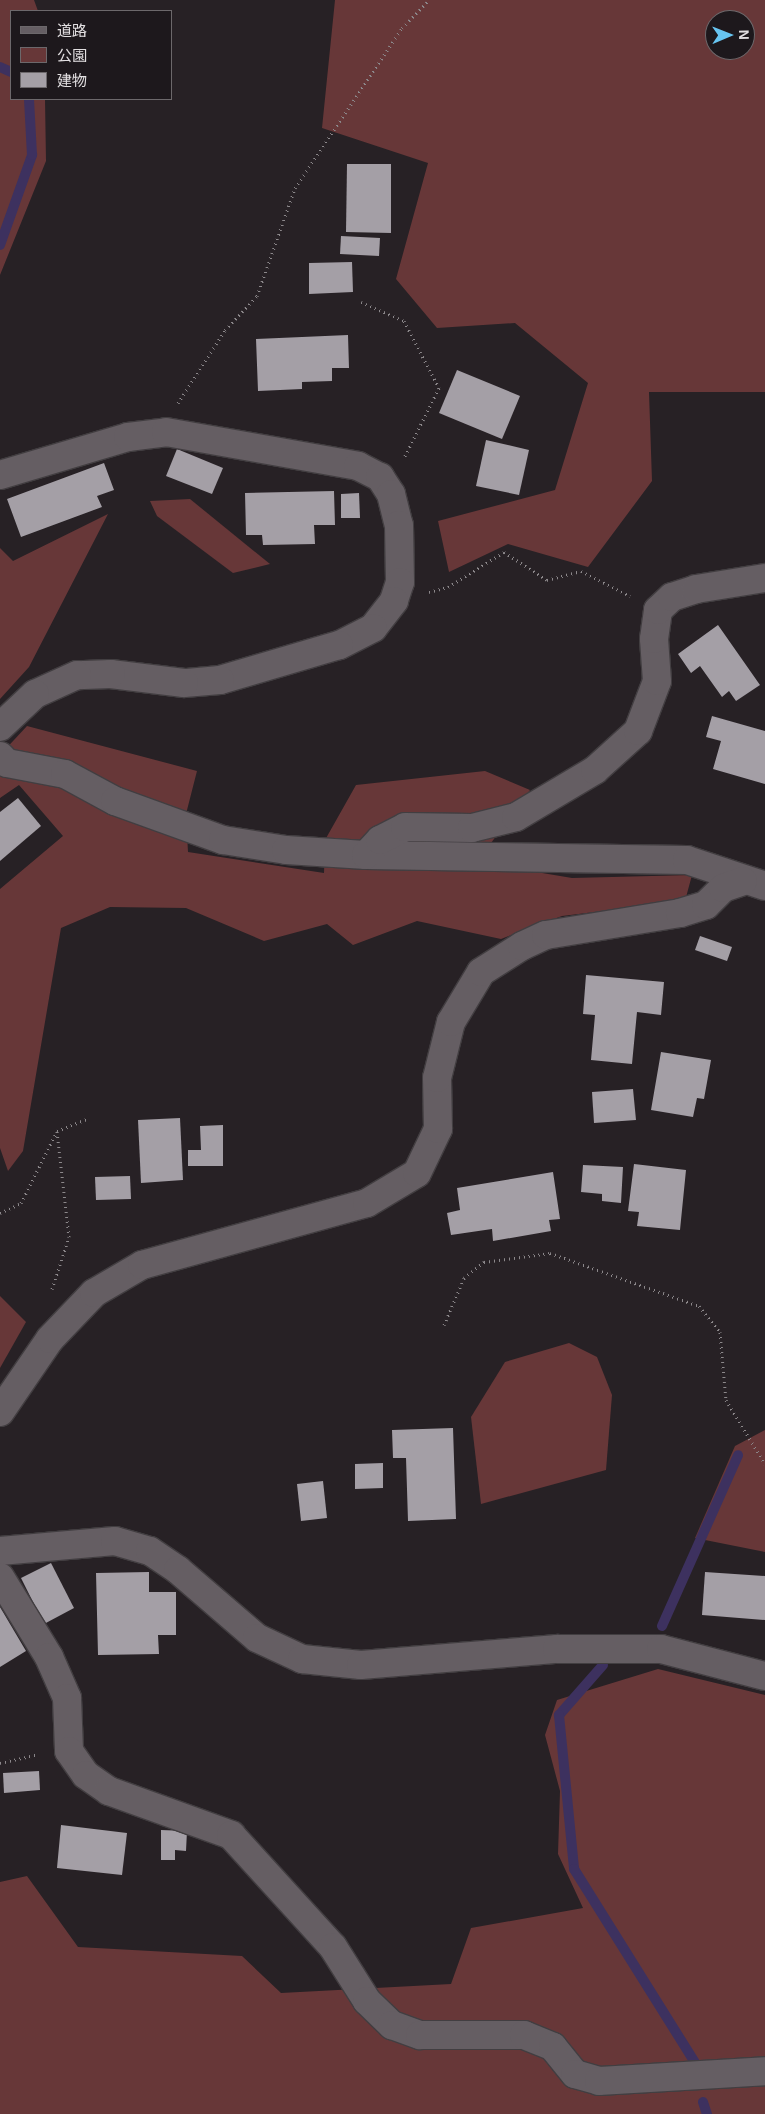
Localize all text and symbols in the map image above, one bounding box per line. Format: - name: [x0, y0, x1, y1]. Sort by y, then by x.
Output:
- legend: [10, 10, 172, 100]
- north arrow: [705, 10, 755, 60]
- text: 道路: [57, 22, 87, 39]
- text: N: [736, 30, 752, 40]
- text: 公園: [57, 47, 87, 64]
- text: 建物: [57, 72, 87, 89]

